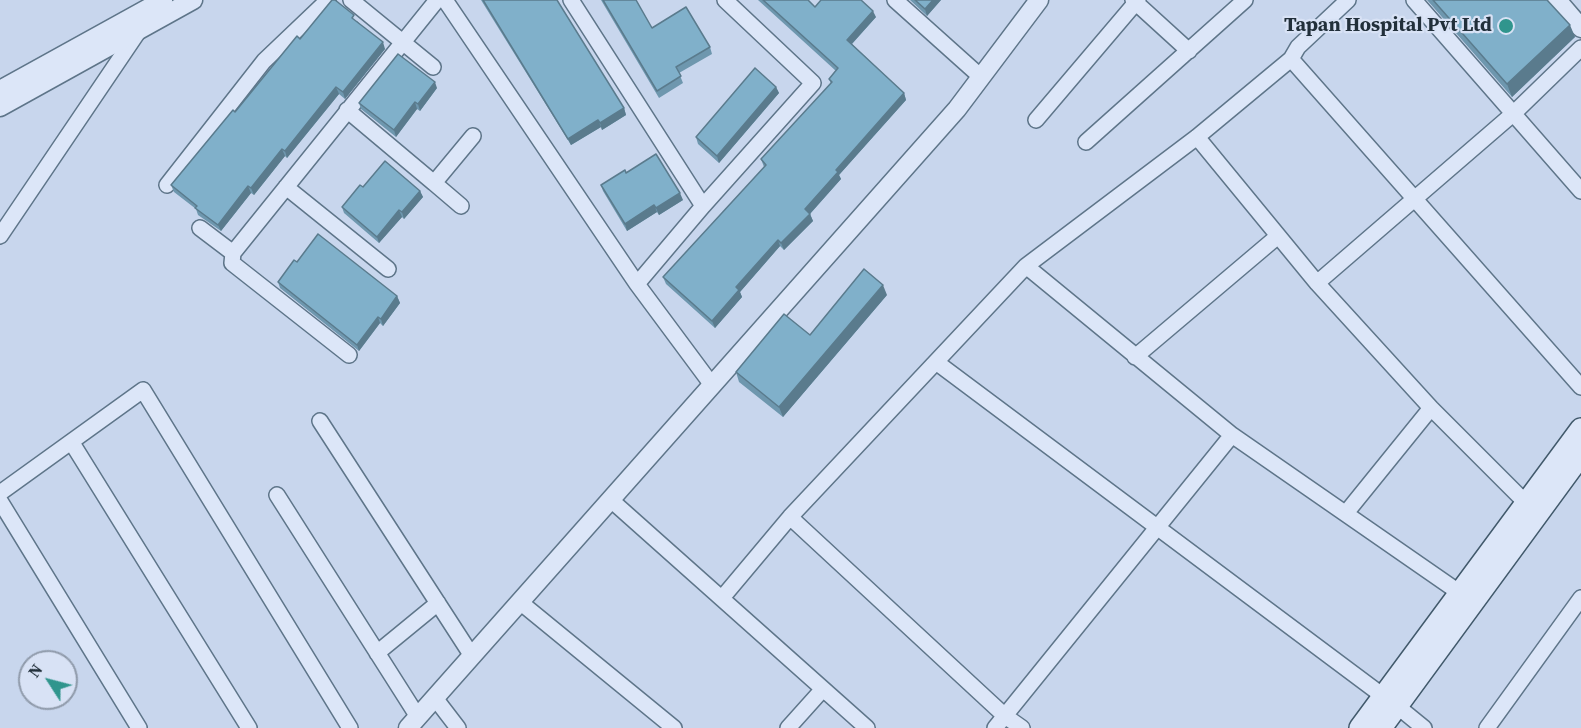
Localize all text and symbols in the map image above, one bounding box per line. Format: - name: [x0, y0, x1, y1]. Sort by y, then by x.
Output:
- place label: Tapan Hospital Pvt Ltd: [1284, 14, 1492, 38]
- marker: Tapan Hospital Pvt Ltd: [1497, 17, 1515, 35]
- north arrow: [18, 650, 78, 710]
- text: N: [23, 659, 47, 682]

